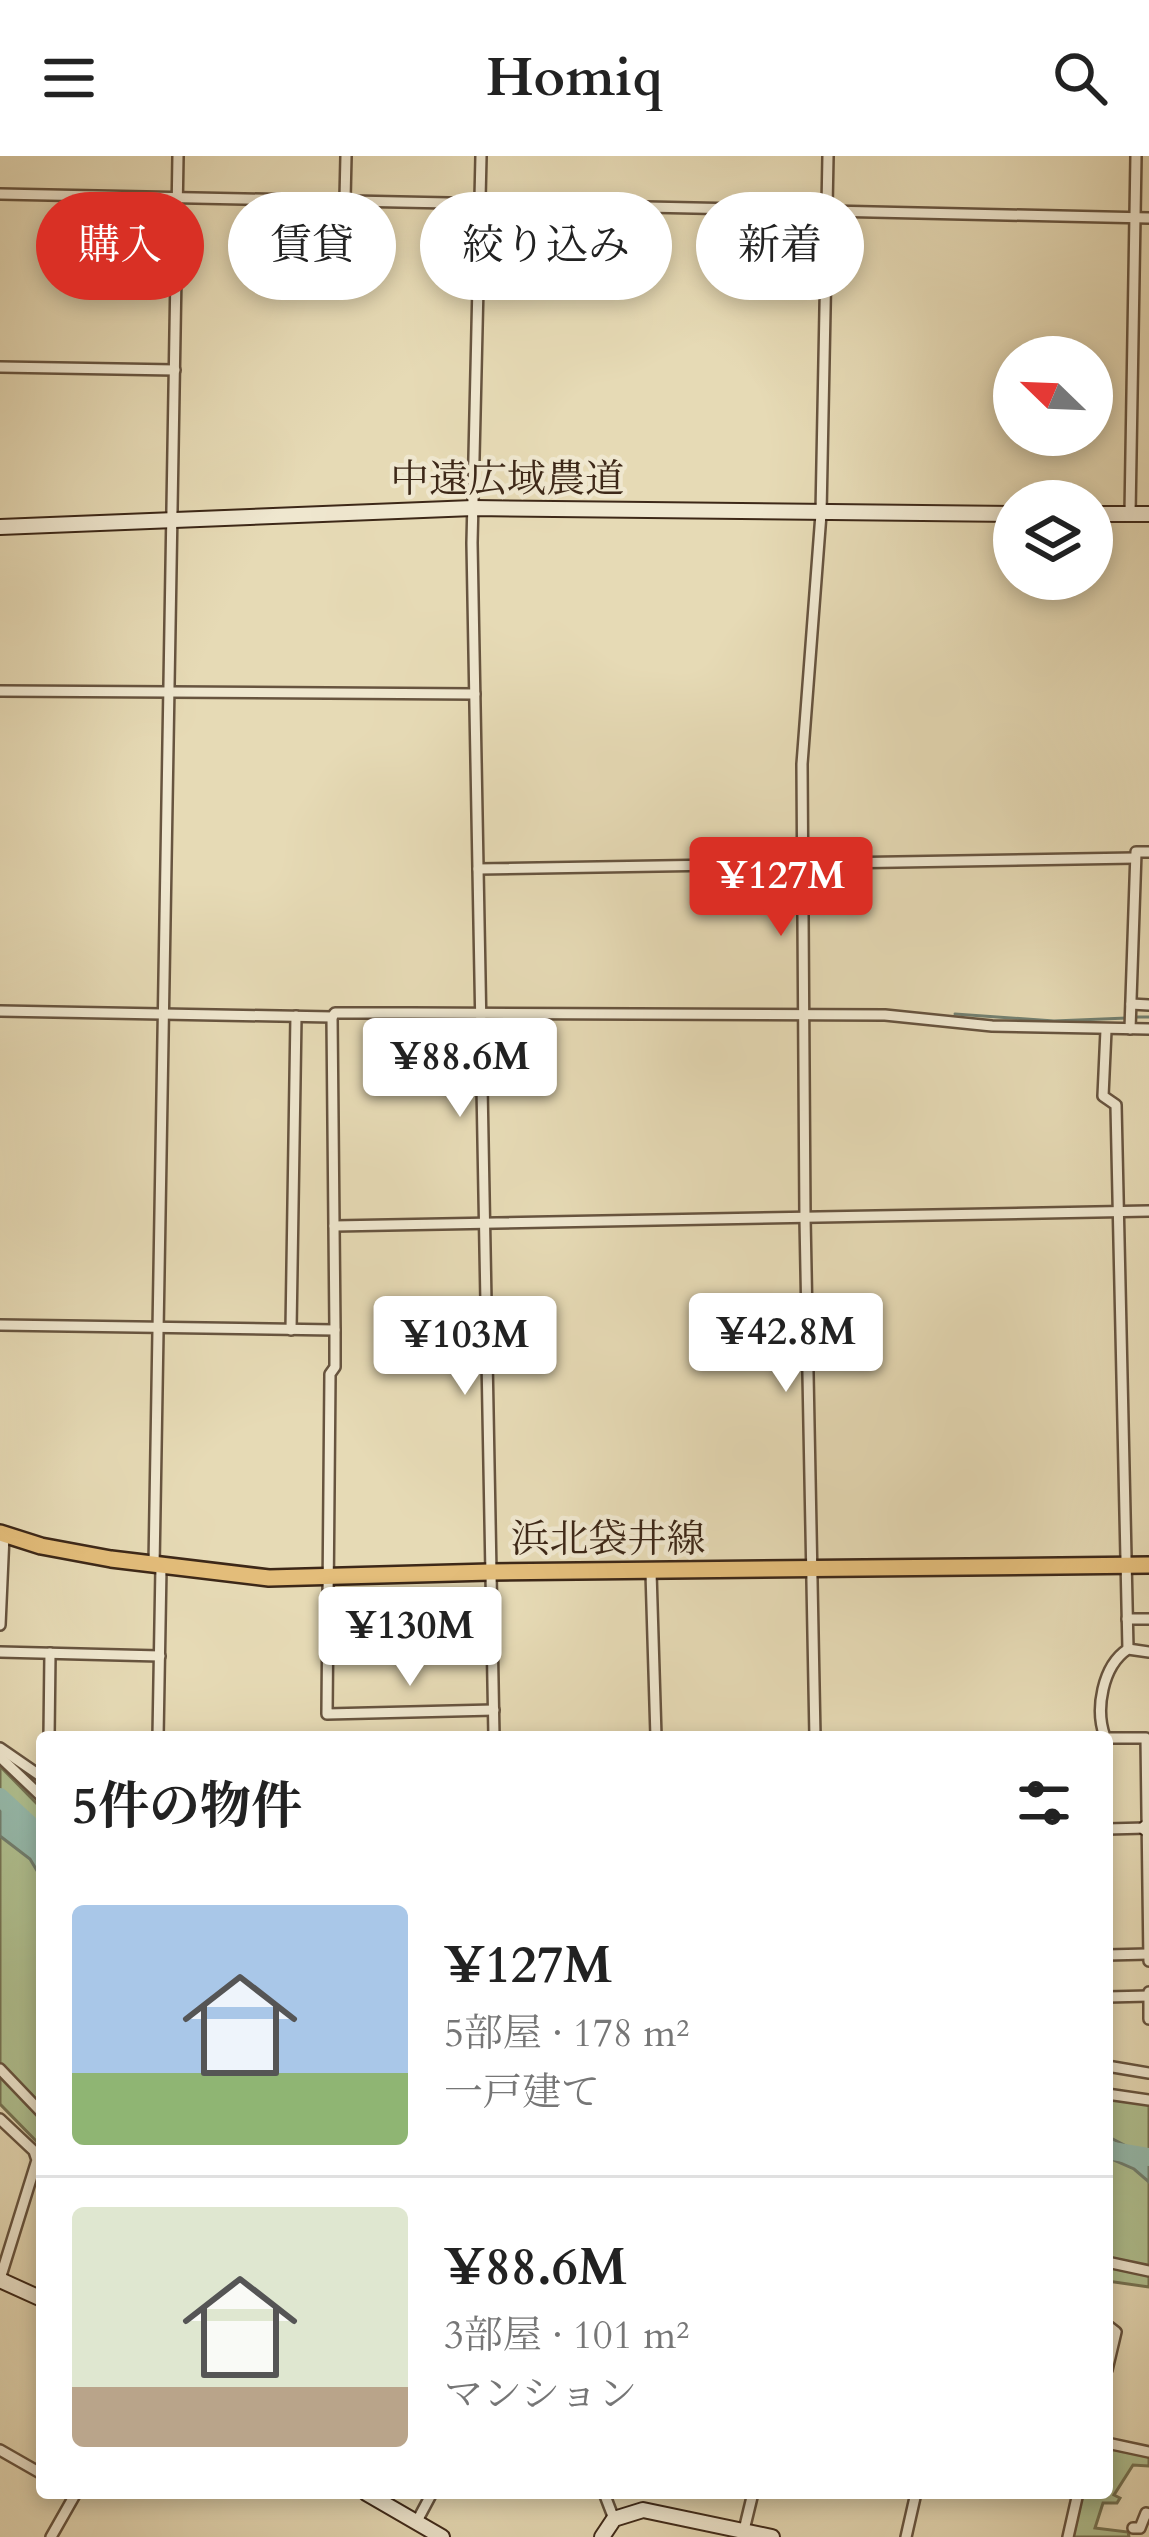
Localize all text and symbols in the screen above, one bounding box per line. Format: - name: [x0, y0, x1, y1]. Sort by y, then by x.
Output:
- text: Homiq: [486, 42, 663, 115]
- icon: menu: [36, 45, 102, 111]
- icon: search: [1047, 45, 1113, 111]
- chip: 購入: [36, 192, 204, 300]
- chip: 賃貸: [228, 192, 396, 300]
- chip: 絞り込み: [420, 192, 672, 300]
- chip: 新着: [696, 192, 864, 300]
- north arrow: [993, 336, 1113, 456]
- map controls: [993, 336, 1113, 600]
- street label: 中遠広域農道: [390, 453, 624, 506]
- button: layers: [993, 480, 1113, 600]
- pin: ¥127M: [697, 837, 865, 939]
- text: ¥127M: [717, 849, 845, 902]
- pin: ¥88.6M: [362, 1018, 558, 1120]
- text: ¥88.6M: [390, 1030, 530, 1083]
- pin: ¥42.8M: [688, 1293, 884, 1395]
- pin: ¥103M: [381, 1296, 549, 1398]
- text: ¥42.8M: [716, 1305, 856, 1358]
- text: ¥103M: [401, 1308, 529, 1361]
- street label: 浜北袋井線: [510, 1513, 706, 1566]
- pin: ¥130M: [326, 1587, 494, 1689]
- text: ¥130M: [346, 1599, 474, 1652]
- icon: filters: [1011, 1770, 1077, 1836]
- text: 5件の物件: [72, 1772, 302, 1842]
- text: ¥127M: [444, 1931, 613, 2001]
- icon: home: [168, 1953, 312, 2097]
- text: 5部屋 · 178 m²: [444, 2007, 689, 2060]
- text: 一戸建て: [444, 2066, 600, 2119]
- text: ¥88.6M: [444, 2233, 627, 2303]
- icon: home: [168, 2255, 312, 2399]
- text: 3部屋 · 101 m²: [444, 2309, 689, 2362]
- text: マンション: [444, 2368, 637, 2421]

